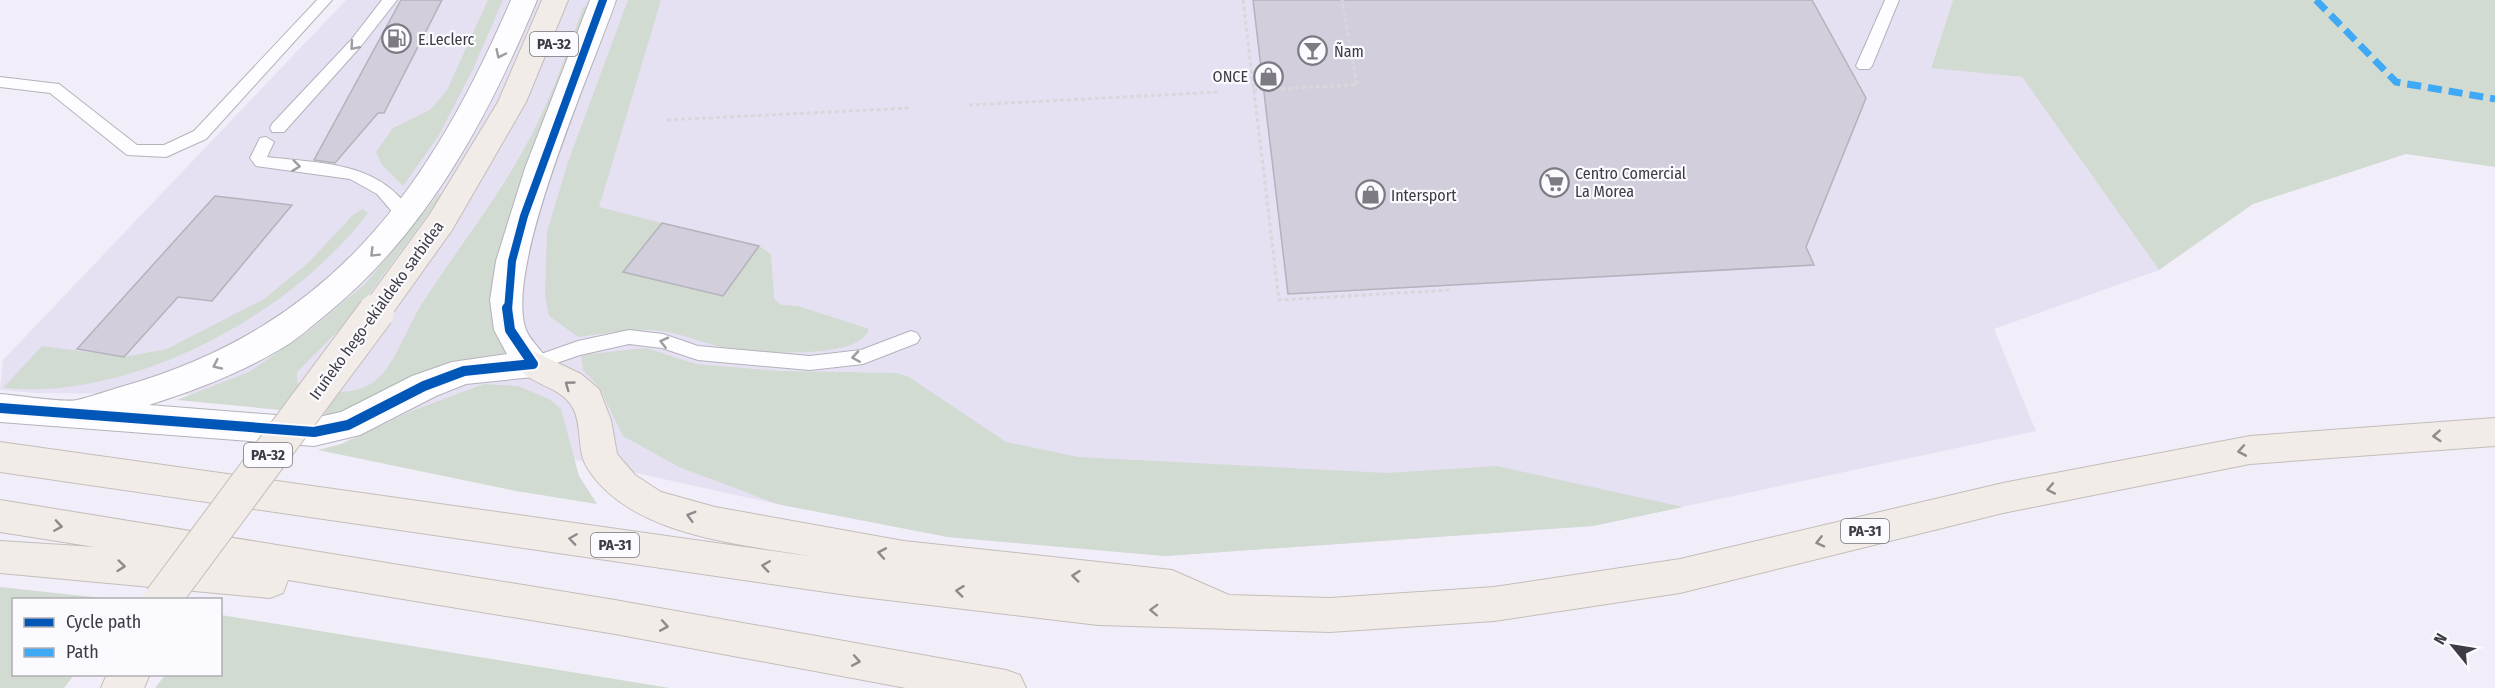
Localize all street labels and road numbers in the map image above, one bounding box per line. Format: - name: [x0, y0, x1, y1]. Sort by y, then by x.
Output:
- road number: PA-32: [530, 32, 578, 56]
- street label: Iruñeko hego-ekialdeko sarbidea: [305, 217, 448, 403]
- road number: PA-32: [244, 443, 292, 467]
- road number: PA-31: [1841, 519, 1889, 543]
- road number: PA-31: [591, 533, 639, 557]

